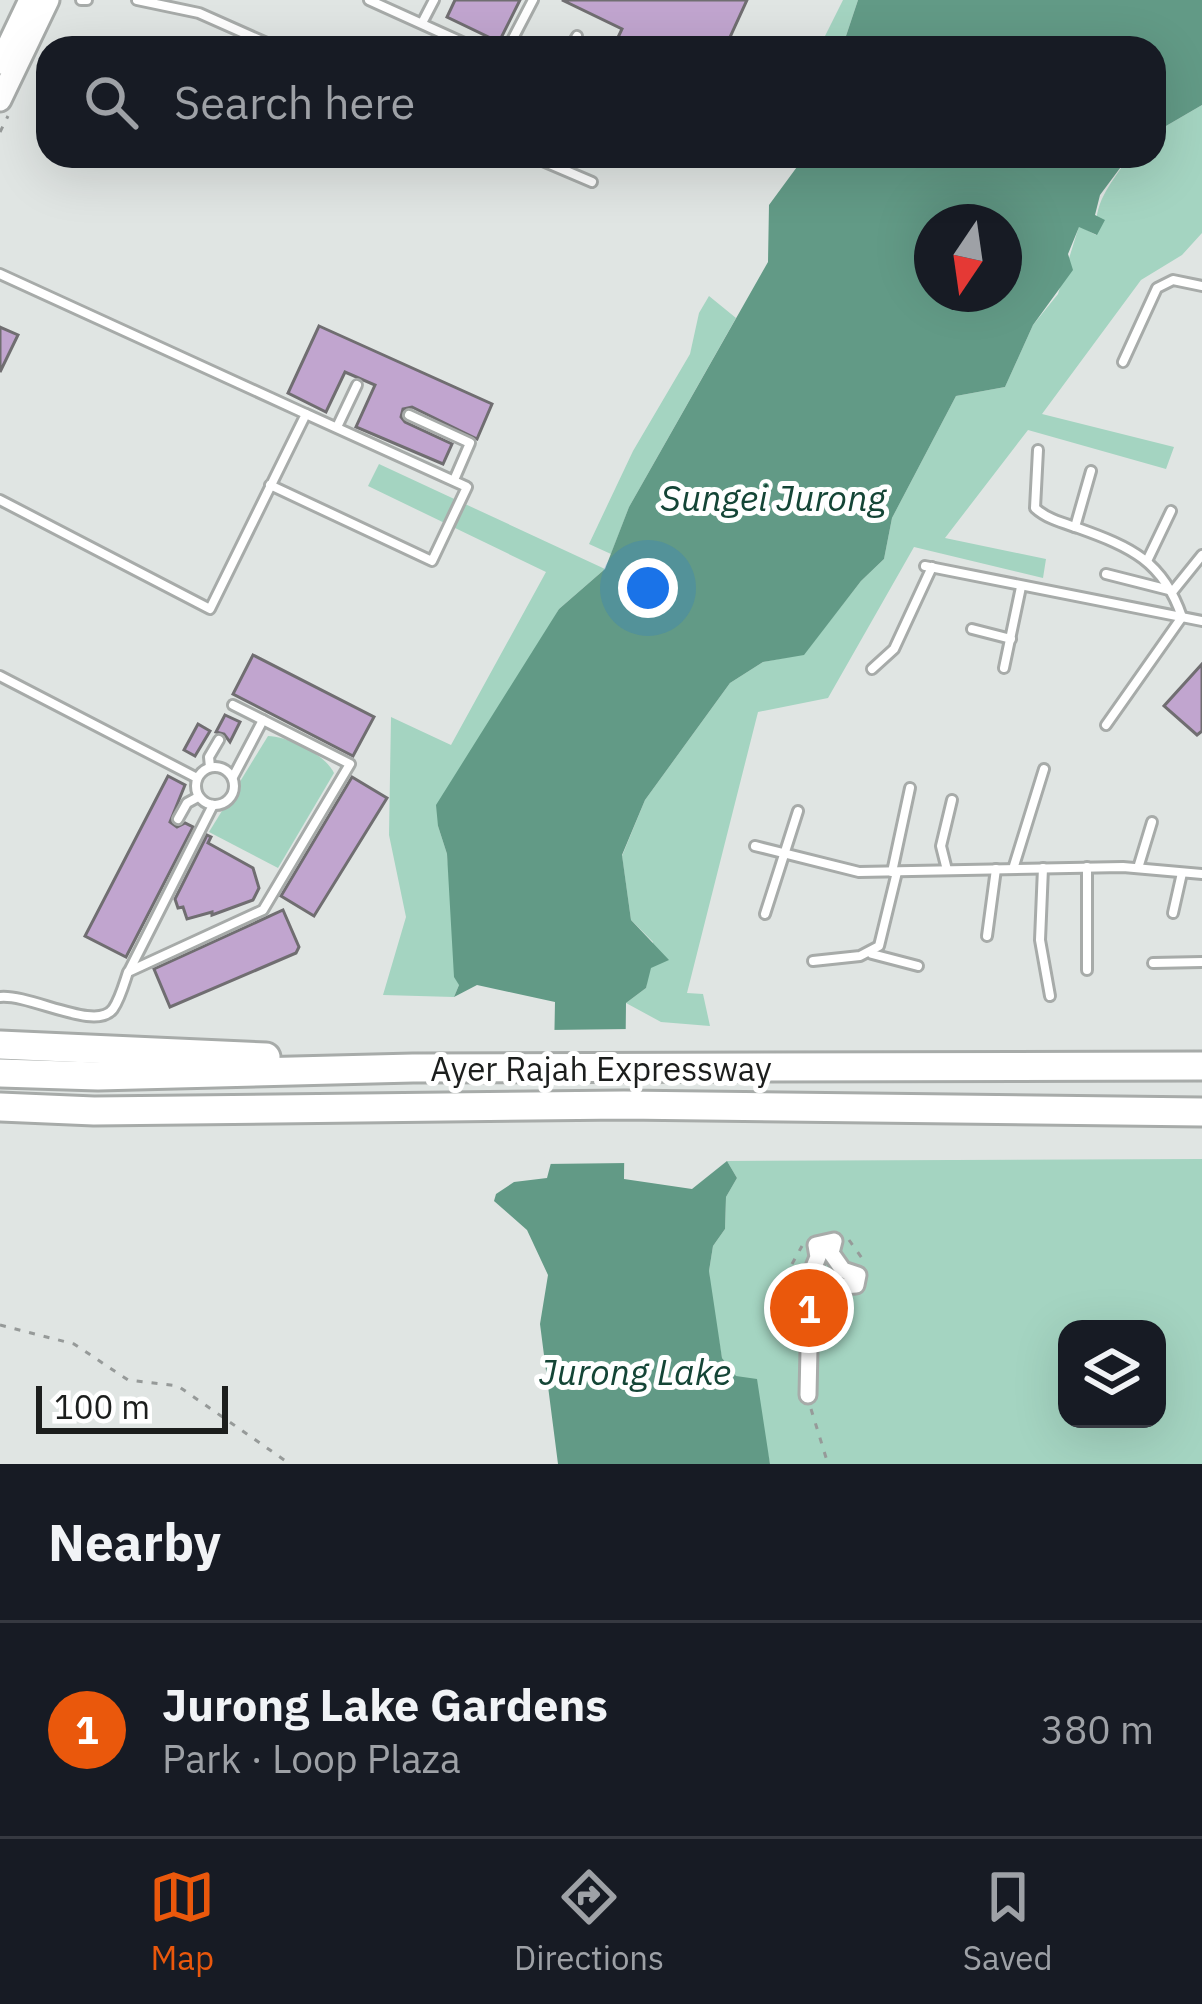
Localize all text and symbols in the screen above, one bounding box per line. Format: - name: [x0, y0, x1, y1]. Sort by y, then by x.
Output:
- search box: [36, 36, 1166, 168]
- icon: search: [78, 69, 144, 135]
- text: Search here: [174, 73, 415, 131]
- north arrow: [914, 204, 1022, 312]
- water label: Sungei Jurong: [660, 474, 887, 521]
- your location: [618, 558, 678, 618]
- street label: Ayer Rajah Expressway: [430, 1047, 772, 1090]
- pin: 1: [770, 1263, 848, 1353]
- map controls: [1058, 1320, 1166, 1428]
- button: layers: [1058, 1320, 1166, 1428]
- water label: Jurong Lake: [539, 1348, 731, 1395]
- scale bar: [36, 1380, 228, 1433]
- text: 100 m: [54, 1385, 150, 1428]
- text: Nearby: [48, 1509, 221, 1575]
- text: Jurong Lake Gardens: [162, 1675, 608, 1733]
- text: 1: [75, 1704, 99, 1755]
- text: 380 m: [1041, 1704, 1154, 1755]
- text: Park · Loop Plaza: [162, 1733, 461, 1784]
- tab: Map: [149, 1864, 215, 1979]
- tab: Directions: [514, 1864, 664, 1979]
- tab: Saved: [963, 1864, 1053, 1979]

